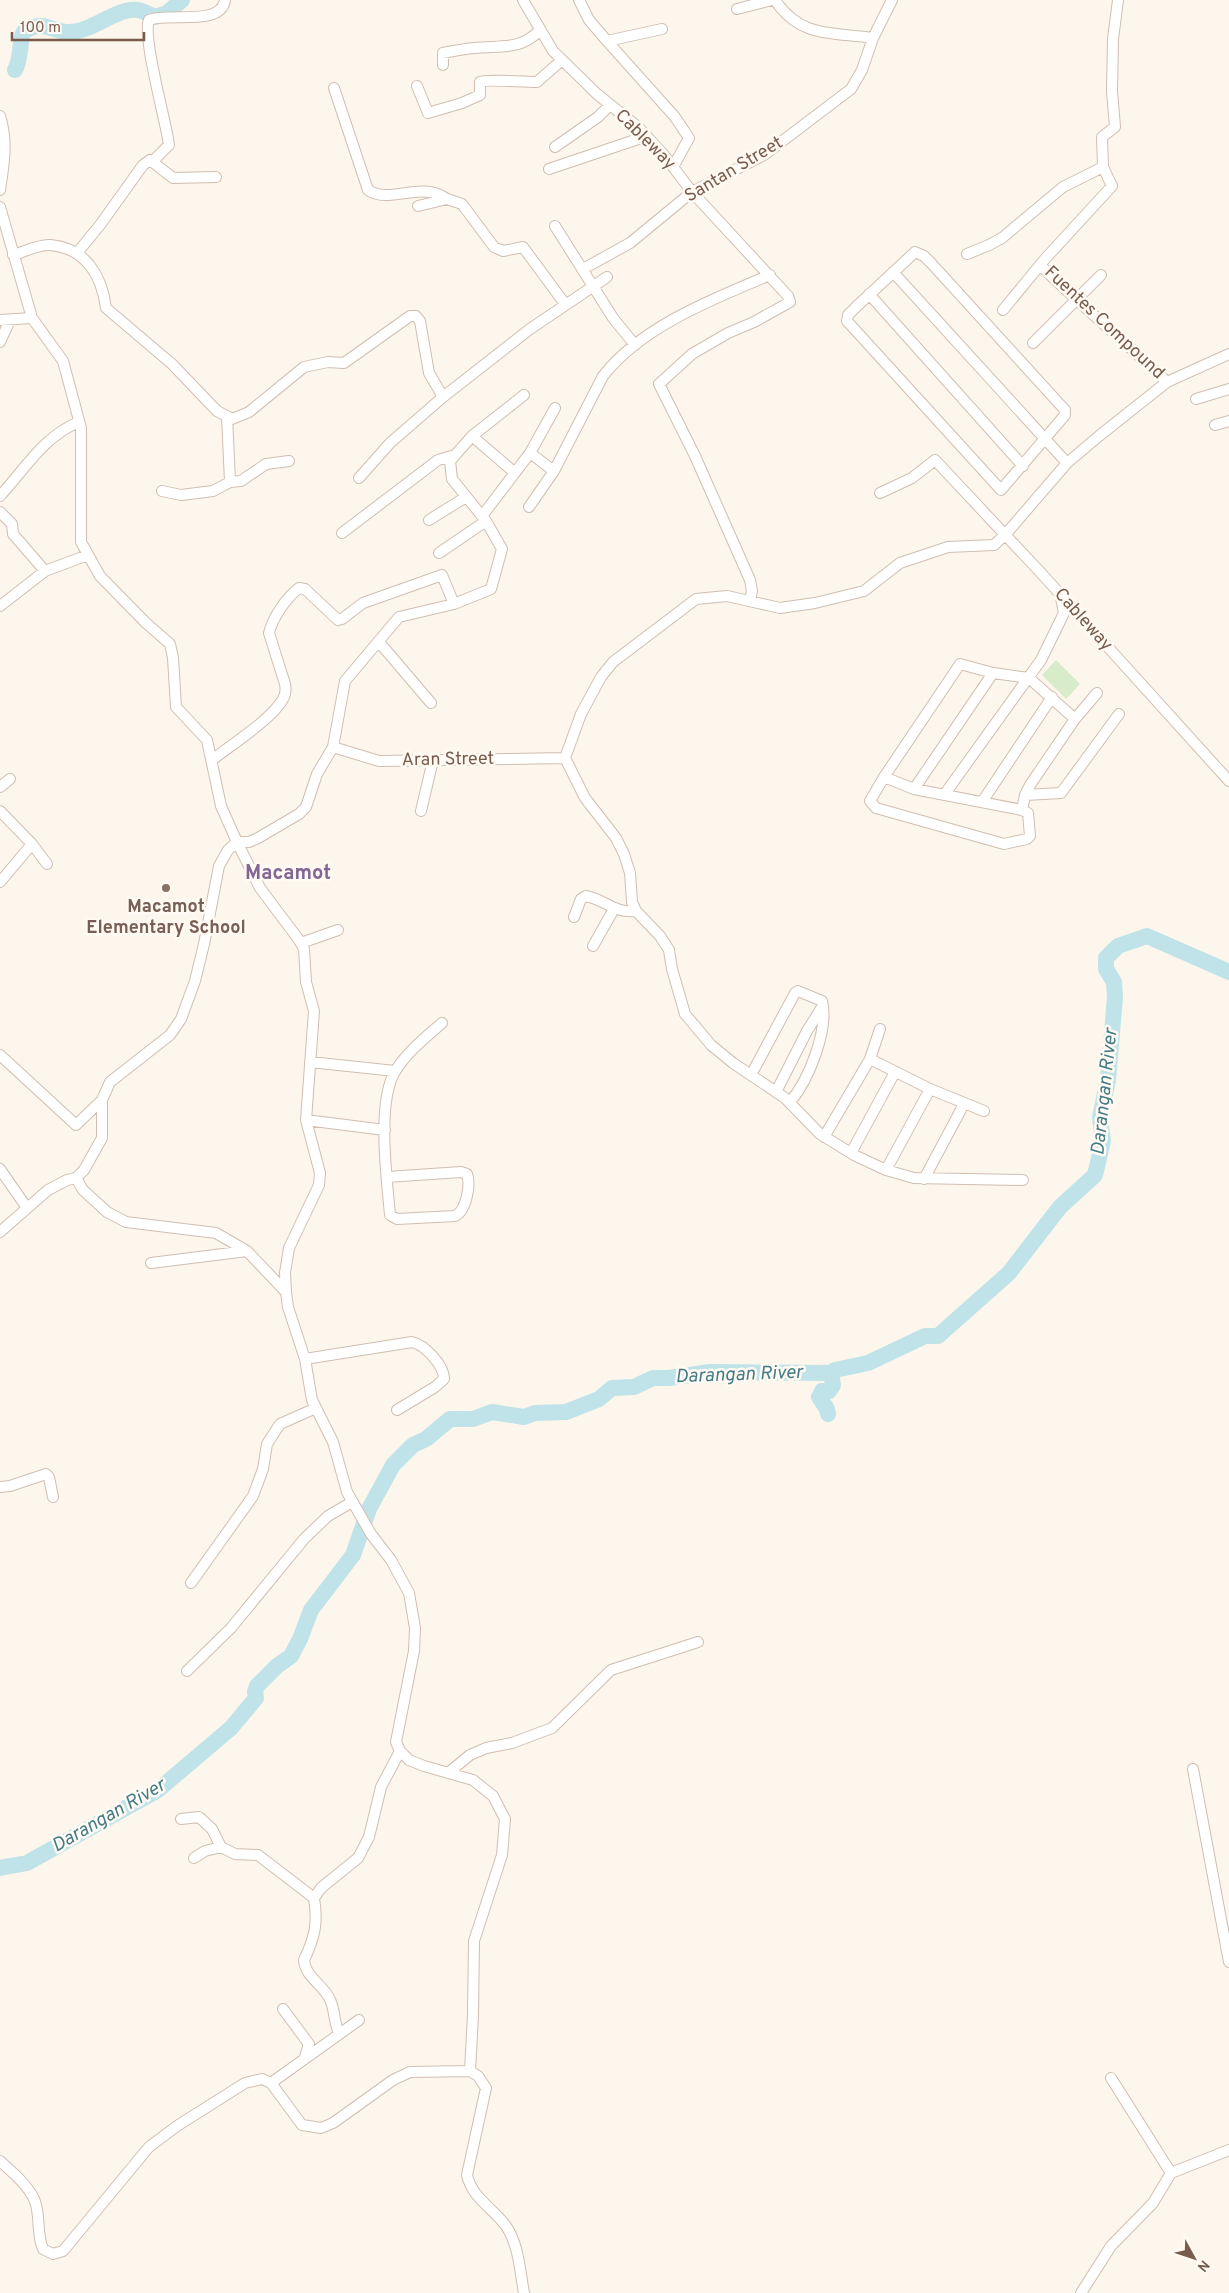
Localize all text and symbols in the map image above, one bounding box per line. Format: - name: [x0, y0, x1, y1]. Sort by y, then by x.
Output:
- scale bar: [12, 10, 145, 42]
- text: 100 m: [20, 19, 61, 38]
- street label: Cableway: [610, 105, 680, 175]
- street label: Santan Street: [681, 132, 787, 208]
- street label: Fuentes Compound: [1039, 261, 1169, 385]
- street label: Cableway: [1049, 584, 1117, 656]
- street label: Aran Street: [402, 748, 494, 772]
- district label: Macamot: [245, 861, 331, 887]
- marker: Macamot Elementary School: [160, 882, 172, 894]
- place label: Macamot Elementary School: [86, 896, 246, 940]
- water label: Darangan River: [1086, 1026, 1124, 1157]
- water label: Darangan River: [675, 1361, 805, 1389]
- water label: Darangan River: [48, 1773, 172, 1858]
- north arrow: [1169, 2233, 1219, 2283]
- text: N: [1193, 2256, 1213, 2275]

